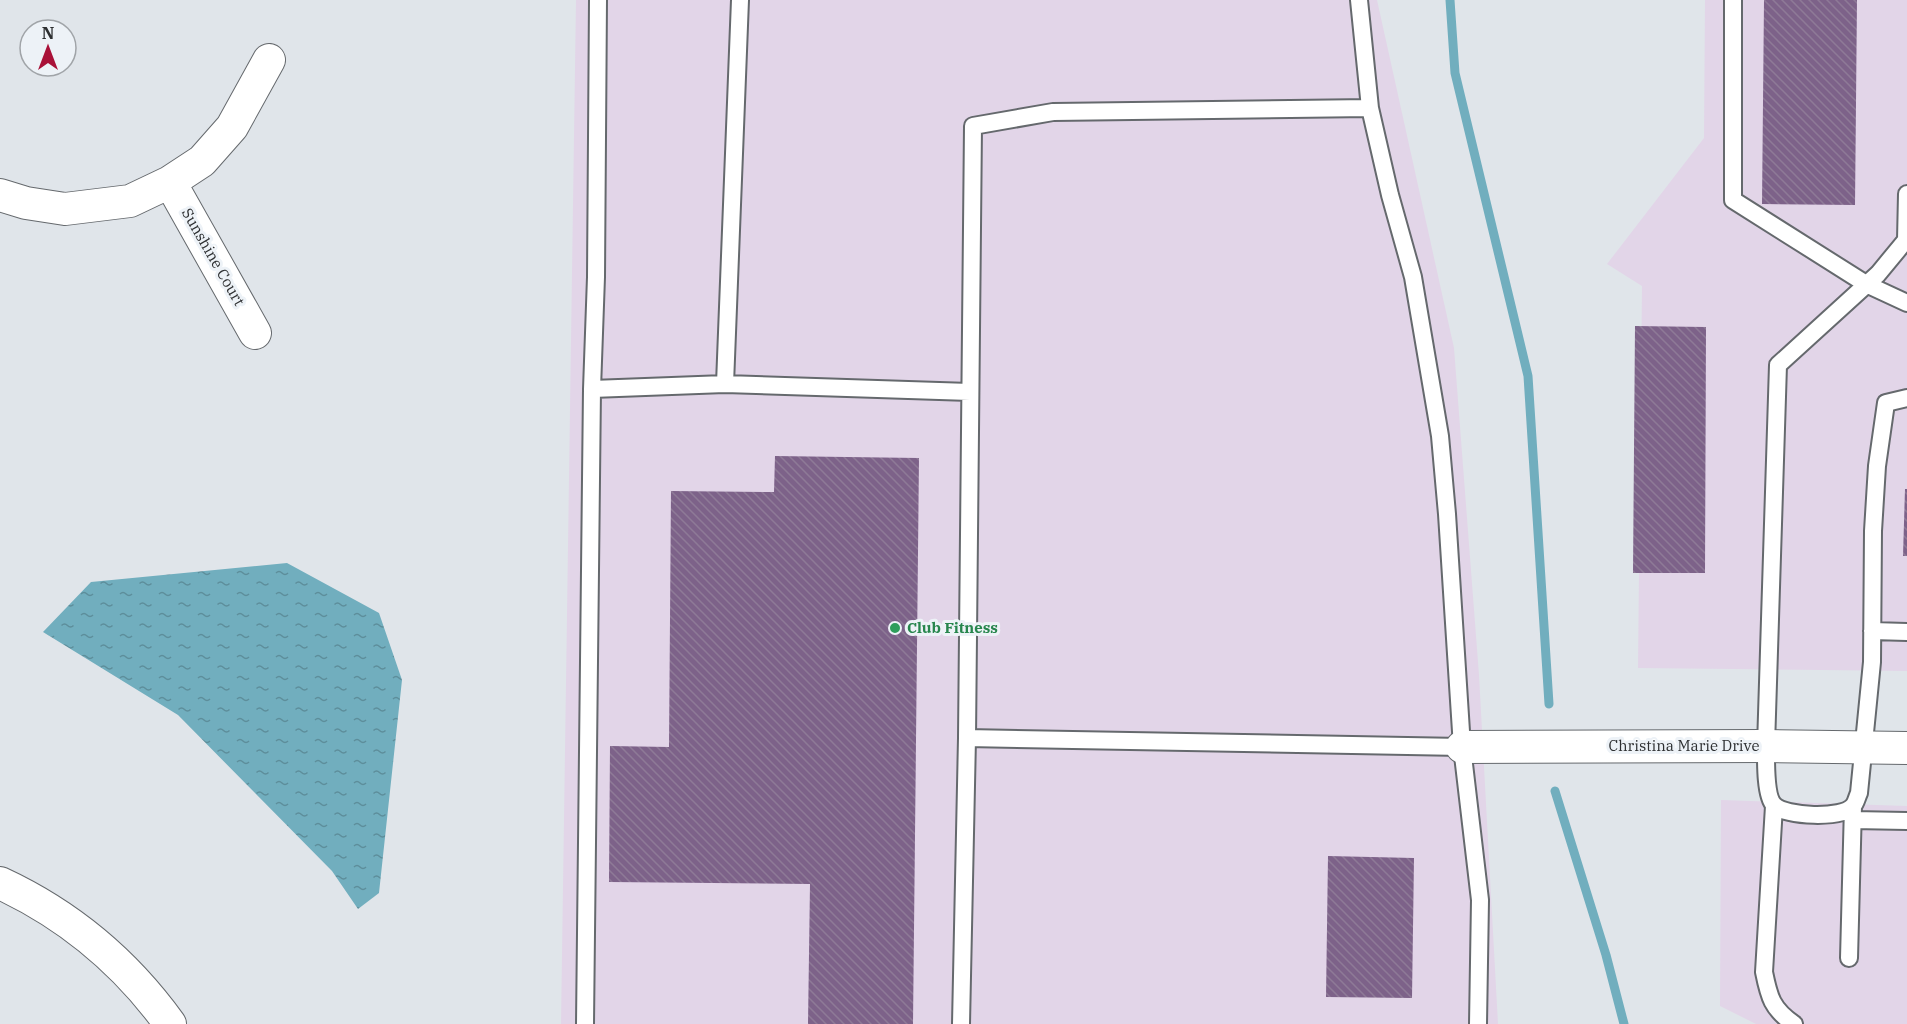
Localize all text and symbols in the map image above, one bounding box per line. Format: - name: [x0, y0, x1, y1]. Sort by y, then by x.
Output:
- north arrow: [18, 18, 78, 78]
- text: N: [42, 23, 54, 43]
- street label: Sunshine Court: [178, 205, 249, 309]
- place label: Club Fitness: [907, 618, 998, 637]
- marker: Club Fitness: [888, 621, 902, 635]
- street label: Christina Marie Drive: [1609, 736, 1759, 755]

